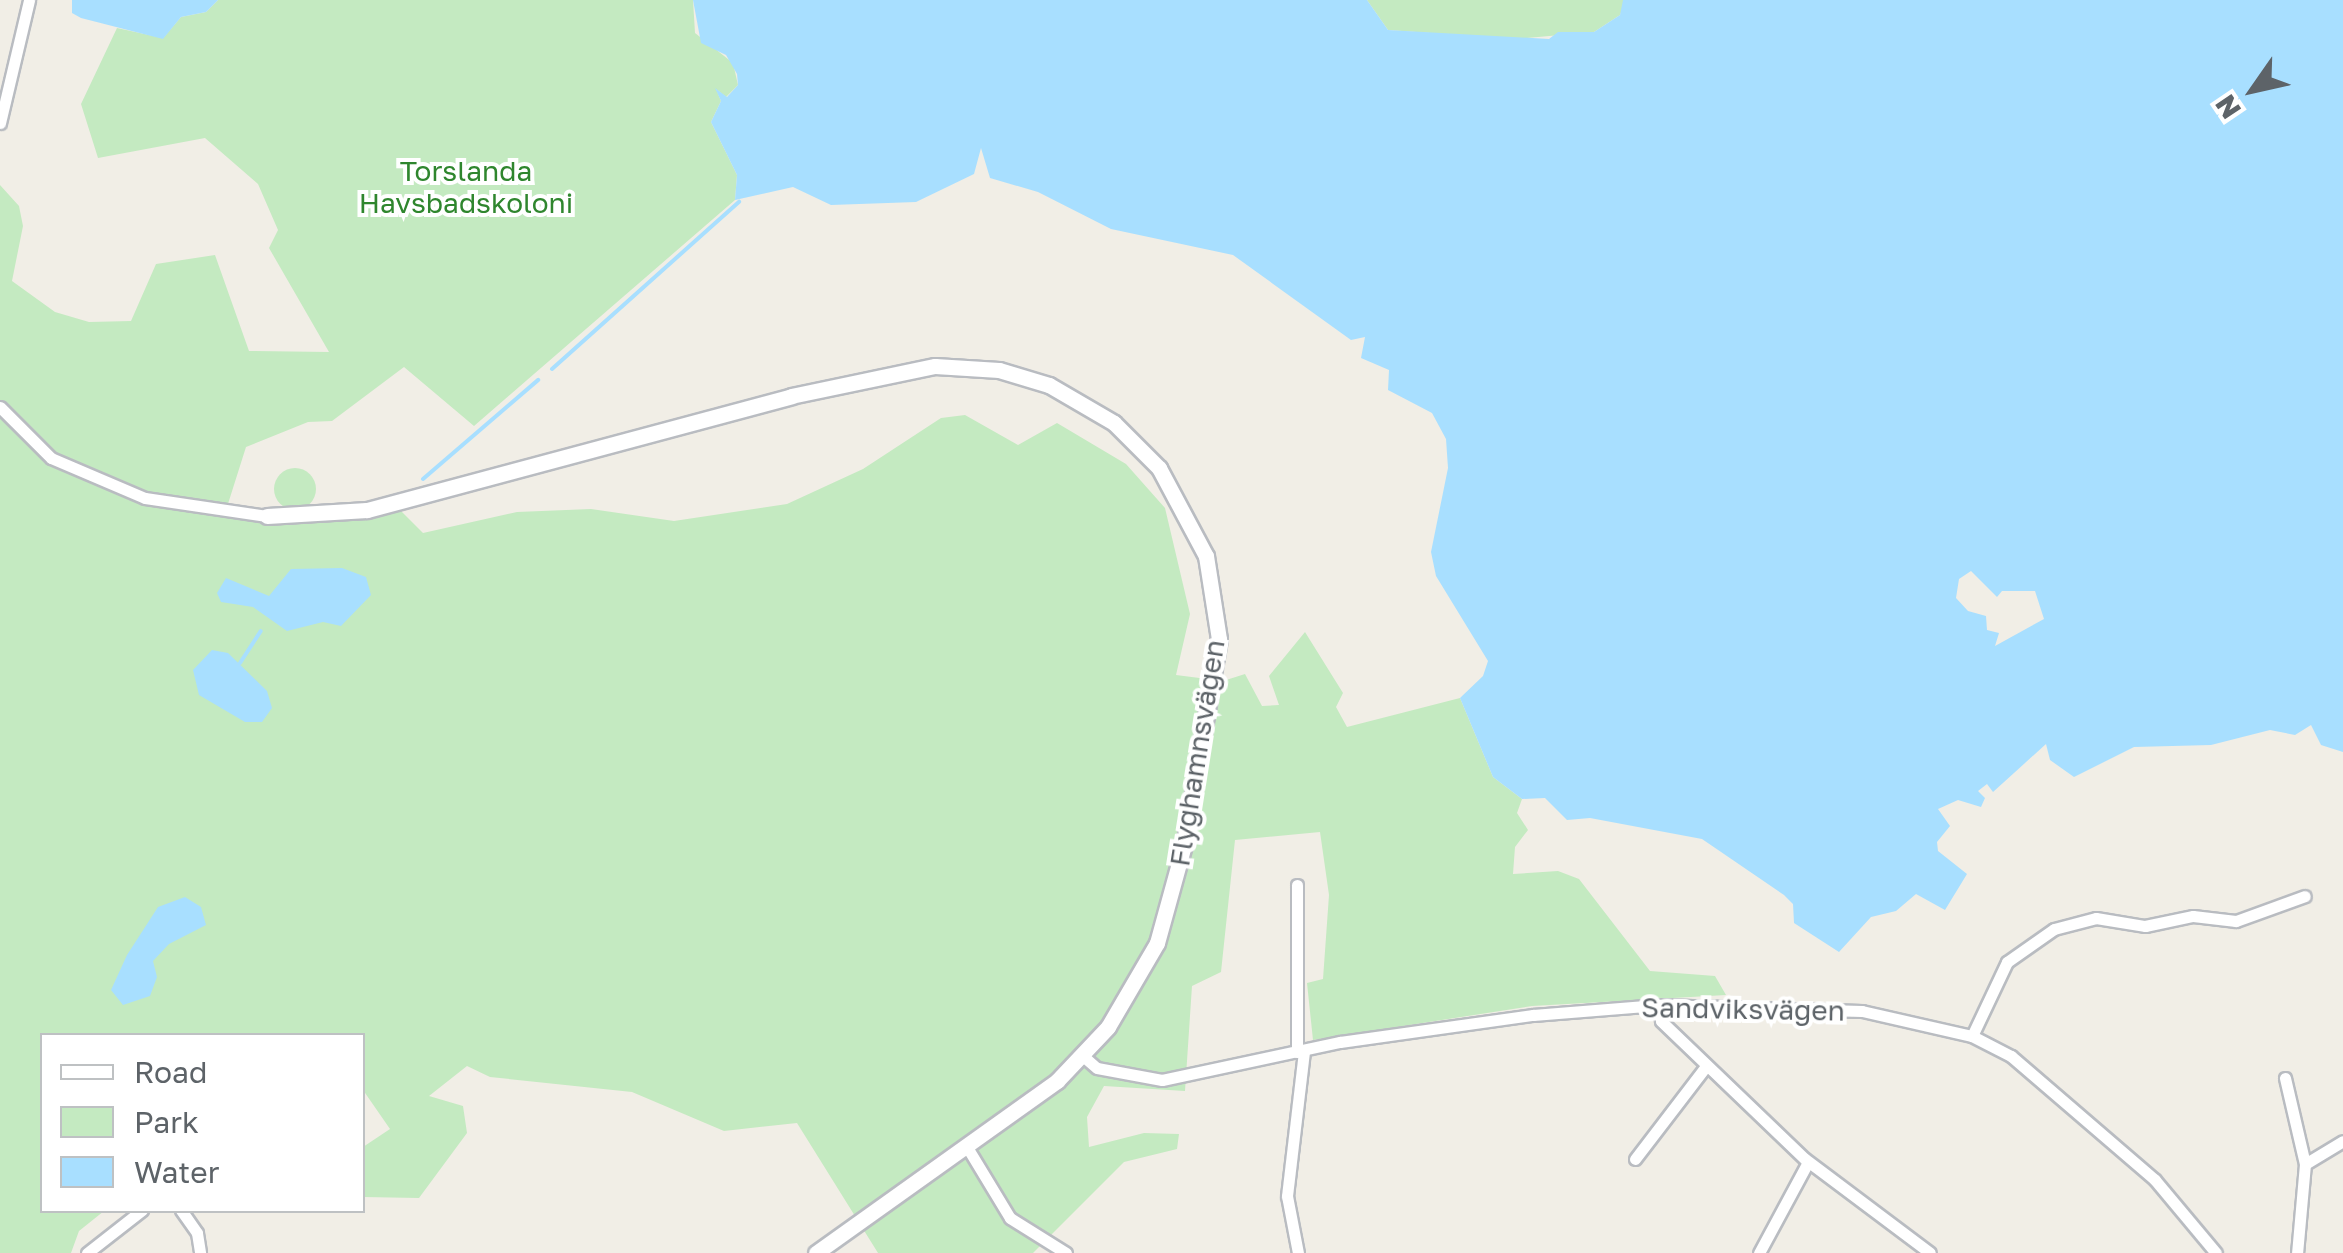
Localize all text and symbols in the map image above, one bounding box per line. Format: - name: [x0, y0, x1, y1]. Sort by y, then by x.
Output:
- north arrow: [2203, 40, 2303, 140]
- text: N: [2208, 89, 2247, 125]
- park label: Torslanda Havsbadskoloni: [359, 154, 573, 220]
- street label: Flyghamnsvägen: [1163, 637, 1231, 869]
- street label: Sandviksvägen: [1641, 990, 1845, 1028]
- legend: [40, 1033, 365, 1213]
- text: Road: [134, 1054, 208, 1090]
- text: Park: [134, 1104, 199, 1140]
- text: Water: [134, 1154, 219, 1190]

